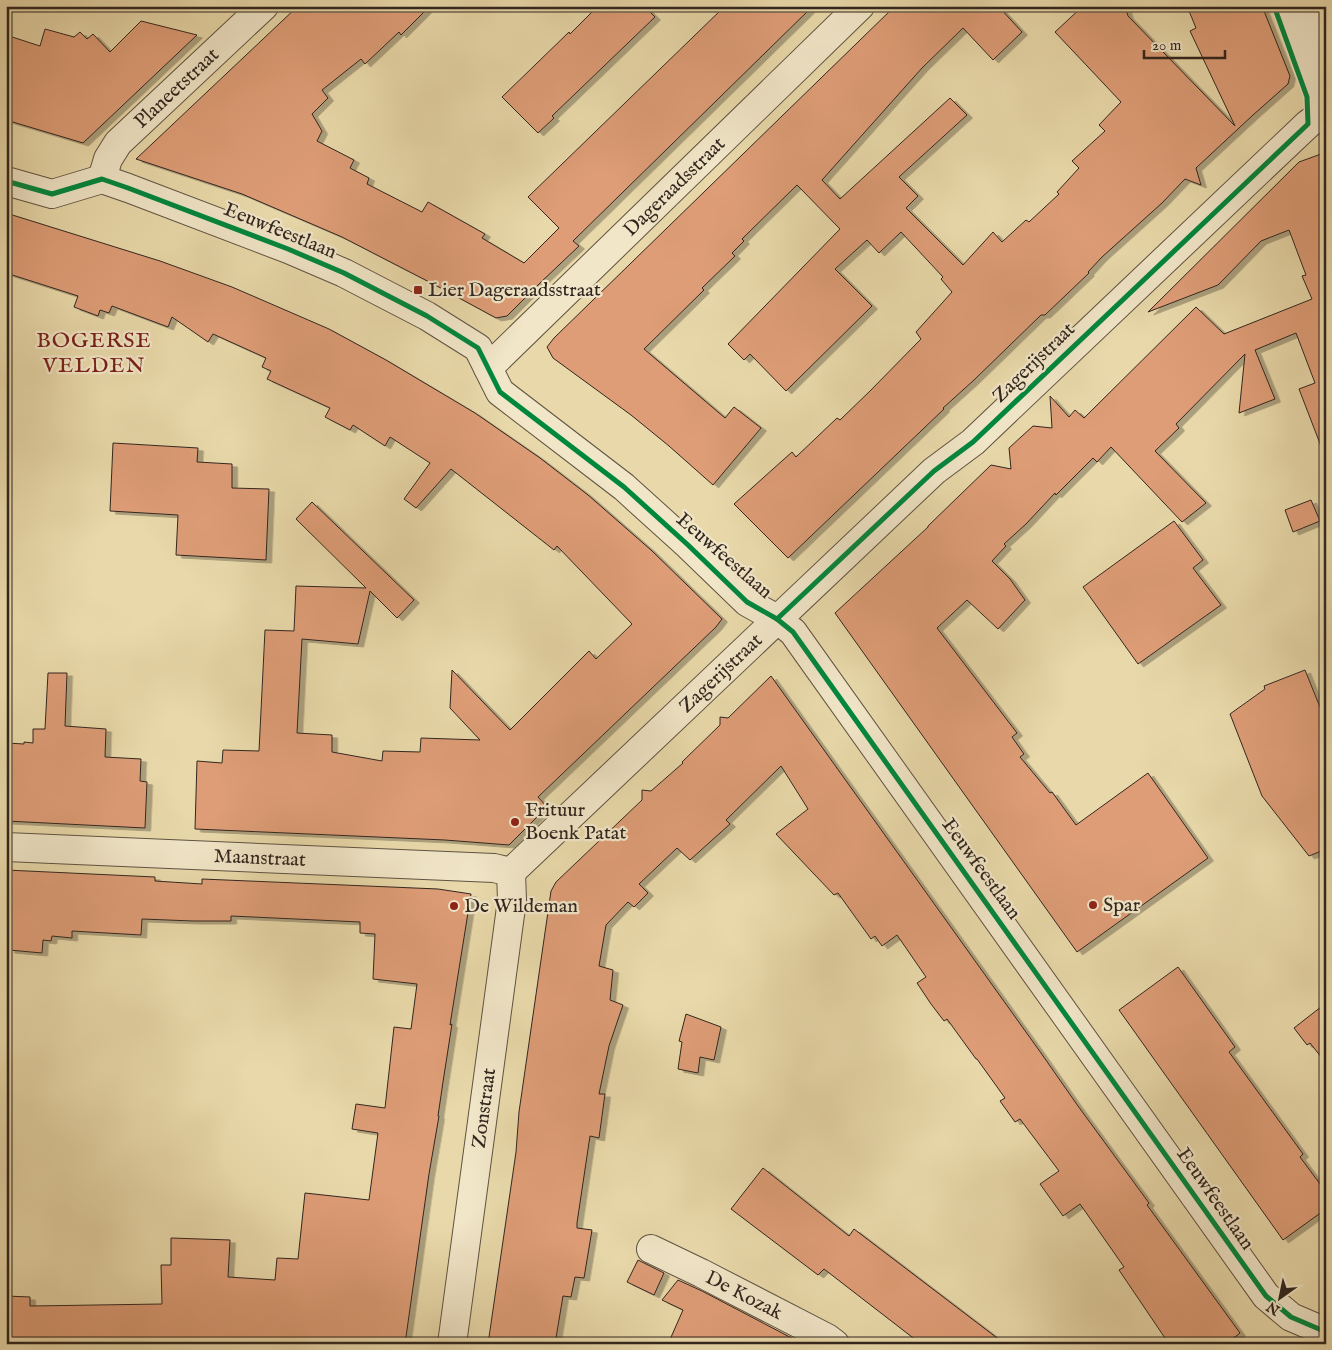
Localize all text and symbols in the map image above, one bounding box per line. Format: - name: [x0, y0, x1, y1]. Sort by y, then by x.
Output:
- scale bar: [1144, 28, 1226, 60]
- text: 20 m: [1152, 36, 1182, 55]
- street label: Planeetstraat: [129, 42, 224, 134]
- street label: Dageraadsstraat: [618, 131, 731, 242]
- street label: Eeuwfeestlaan: [220, 197, 340, 265]
- place label: Lier Dageraadsstraat: [428, 278, 601, 303]
- marker: Lier Dageraadsstraat: [412, 284, 424, 296]
- street label: Zagerijstraat: [987, 317, 1081, 409]
- district label: BOGERSE VELDEN: [36, 327, 152, 380]
- street label: Eeuwfeestlaan: [671, 507, 778, 605]
- street label: Zagerijstraat: [674, 628, 768, 719]
- place label: Frituur Boenk Patat: [525, 798, 627, 846]
- street label: Eeuwfeestlaan: [936, 813, 1026, 925]
- marker: Frituur Boenk Patat: [509, 816, 521, 828]
- street label: Maanstraat: [213, 843, 306, 872]
- place label: Spar: [1103, 893, 1141, 918]
- place label: De Wildeman: [464, 894, 578, 919]
- marker: Spar: [1087, 899, 1099, 911]
- marker: De Wildeman: [448, 900, 460, 912]
- street label: Zonstraat: [466, 1066, 502, 1150]
- street label: Eeuwfeestlaan: [1171, 1143, 1260, 1255]
- street label: De Kozak: [701, 1265, 787, 1326]
- north arrow: [1254, 1272, 1304, 1322]
- text: N: [1263, 1297, 1284, 1319]

